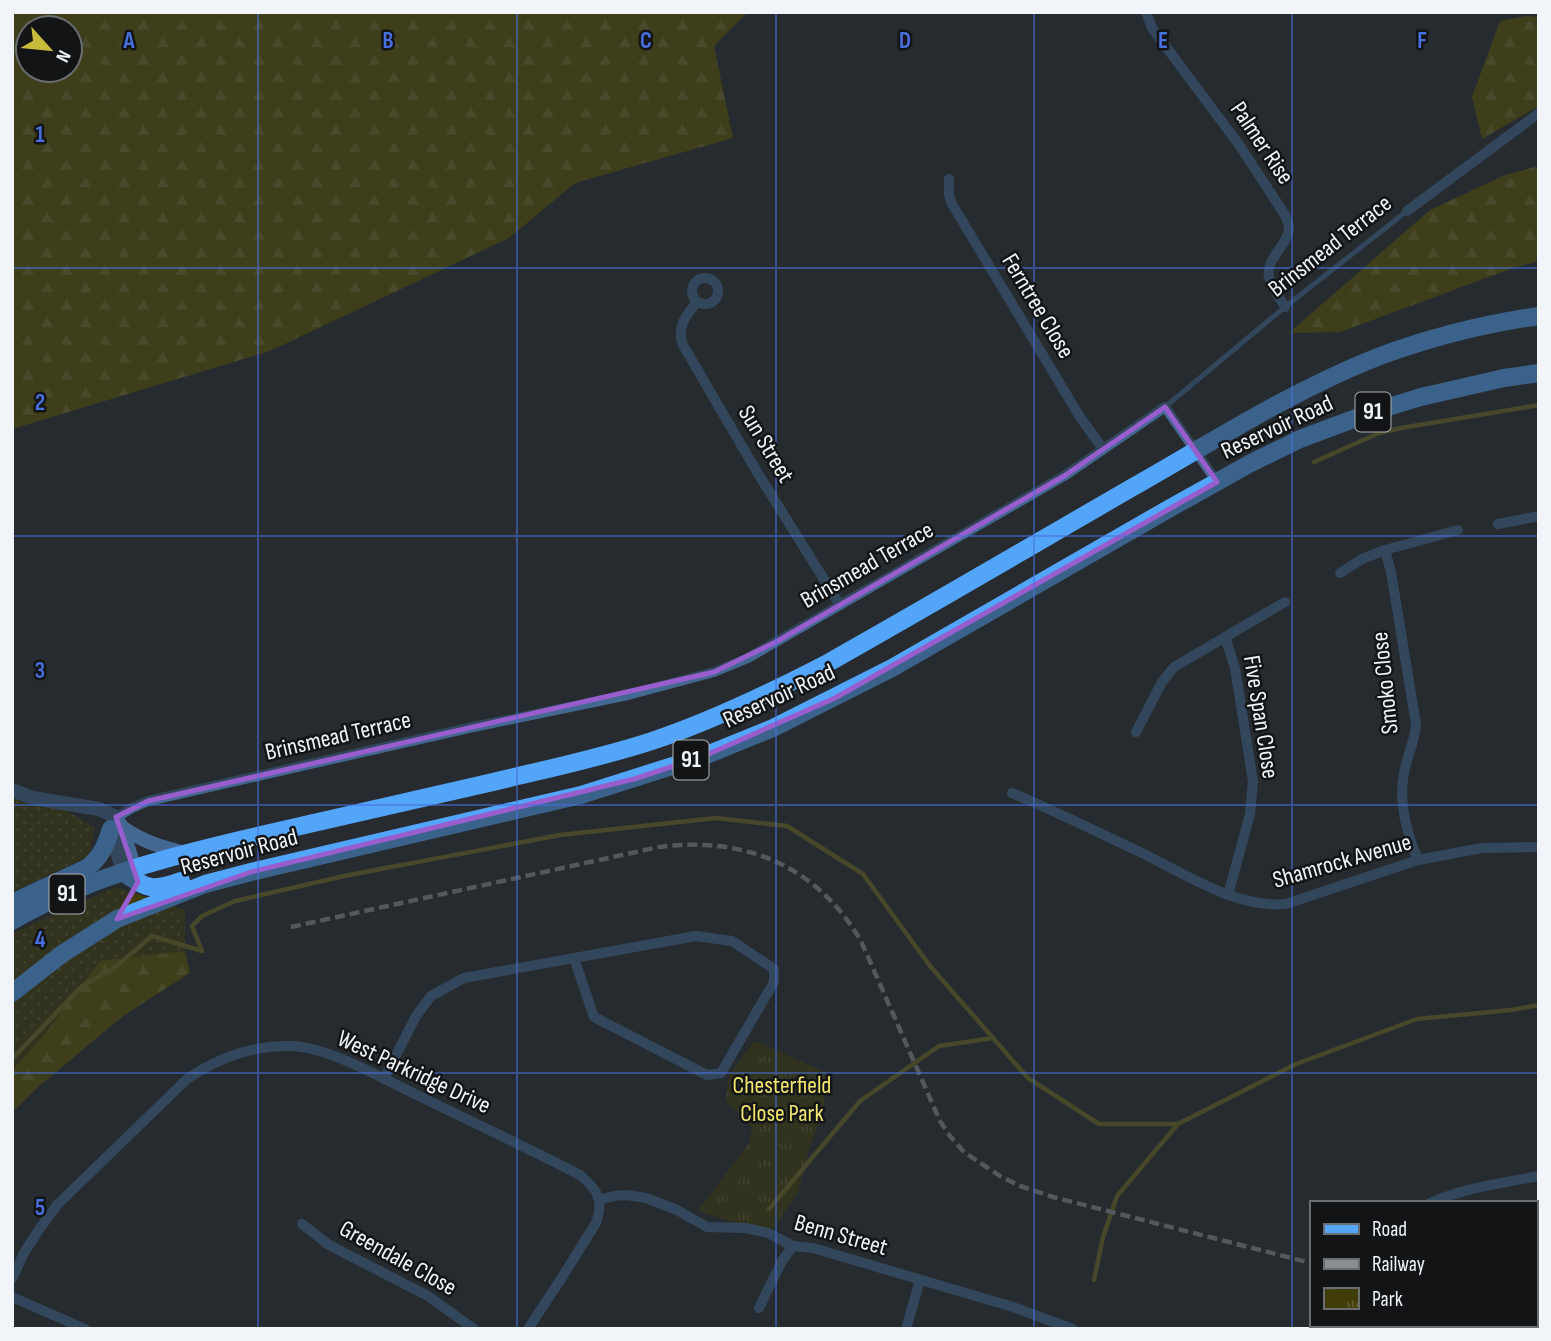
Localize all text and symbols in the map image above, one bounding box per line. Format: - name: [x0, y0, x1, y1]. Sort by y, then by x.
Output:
- north arrow: [14, 14, 84, 84]
- text: A: [123, 27, 136, 55]
- text: B: [383, 27, 394, 55]
- text: C: [640, 27, 652, 55]
- text: D: [899, 27, 911, 55]
- text: E: [1158, 27, 1168, 55]
- text: F: [1417, 27, 1427, 55]
- text: N: [50, 46, 75, 66]
- street label: Palmer Rise: [1224, 96, 1300, 190]
- text: 1: [35, 121, 45, 149]
- street label: Brinsmead Terrace: [1263, 189, 1397, 303]
- street label: Ferntree Close: [995, 248, 1081, 364]
- text: 2: [35, 389, 45, 417]
- street label: Reservoir Road: [1216, 389, 1338, 465]
- road number: 91: [1356, 392, 1390, 432]
- street label: Sun Street: [732, 400, 800, 488]
- street label: Brinsmead Terrace: [795, 515, 939, 615]
- street label: Smoko Close: [1365, 630, 1405, 736]
- street label: Five Span Close: [1237, 653, 1285, 781]
- text: 3: [35, 657, 45, 685]
- street label: Reservoir Road: [718, 658, 840, 734]
- street label: Brinsmead Terrace: [262, 705, 414, 767]
- road number: 91: [674, 740, 708, 780]
- street label: Reservoir Road: [177, 822, 301, 882]
- street label: Shamrock Avenue: [1269, 827, 1415, 895]
- road number: 91: [50, 874, 84, 914]
- text: 4: [35, 926, 46, 954]
- street label: West Parkridge Drive: [333, 1024, 495, 1120]
- park label: Chesterfield Close Park: [733, 1071, 831, 1128]
- text: 5: [35, 1194, 45, 1222]
- legend: [1310, 1201, 1537, 1327]
- street label: Benn Street: [791, 1208, 891, 1262]
- street label: Greendale Close: [334, 1214, 462, 1302]
- text: Road: [1372, 1217, 1407, 1242]
- text: Railway: [1372, 1252, 1425, 1277]
- text: Park: [1372, 1287, 1403, 1312]

